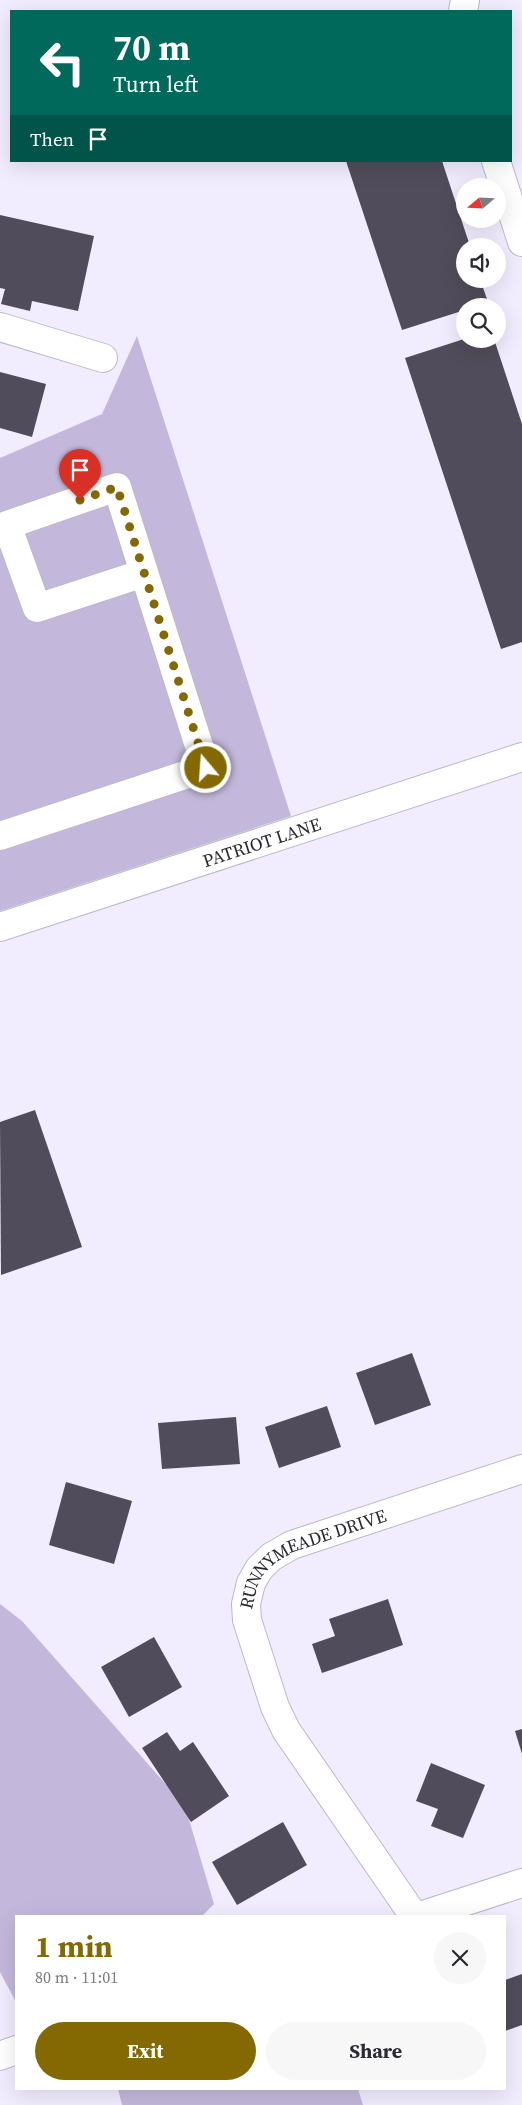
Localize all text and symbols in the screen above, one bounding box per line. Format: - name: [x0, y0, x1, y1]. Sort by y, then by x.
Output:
- text: 70 m: [113, 24, 190, 72]
- icon: left: [30, 30, 95, 95]
- text: Turn left: [113, 69, 198, 99]
- icon: arrive: [84, 125, 112, 153]
- text: Then: [30, 126, 74, 152]
- north arrow: [456, 178, 506, 228]
- map controls: [456, 178, 506, 348]
- button: sound: [456, 238, 506, 288]
- button: search: [456, 298, 506, 348]
- pin: [59, 449, 101, 500]
- icon: arrive: [66, 456, 94, 484]
- position arrow: [179, 741, 231, 793]
- street label: PATRIOT LANE: [199, 811, 324, 873]
- street label: RUNNYMEADE DRIVE: [233, 1502, 389, 1611]
- text: 1 min: [35, 1926, 113, 1967]
- button: close: [434, 1932, 486, 1984]
- text: 80 m · 11:01: [35, 1966, 118, 1988]
- button: Exit: [35, 2022, 256, 2080]
- button: Share: [266, 2022, 486, 2080]

